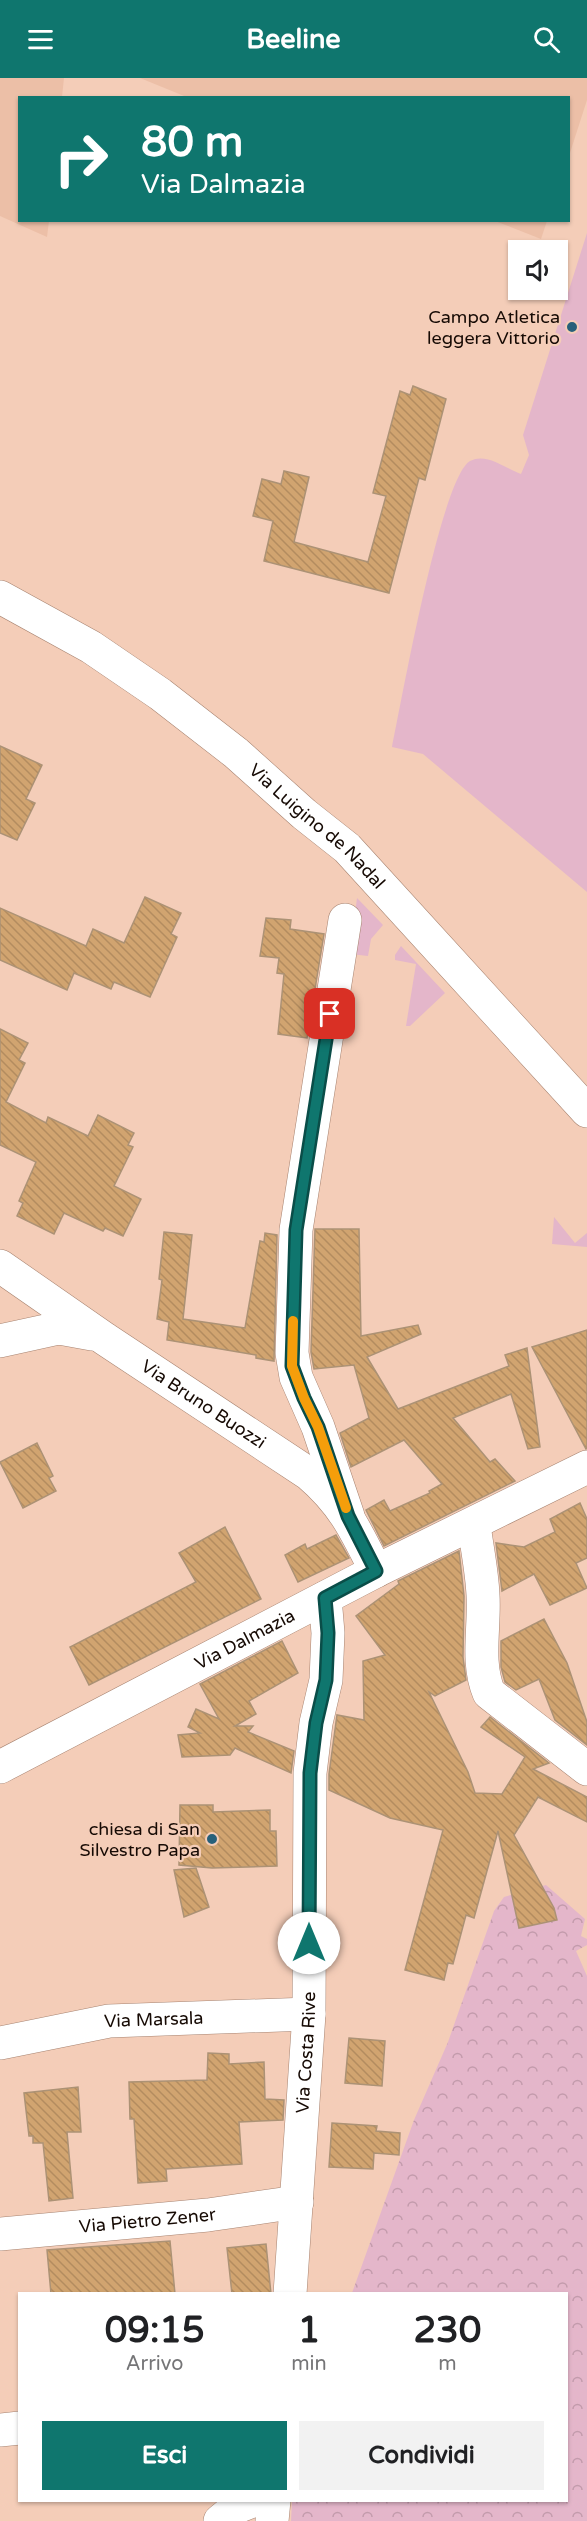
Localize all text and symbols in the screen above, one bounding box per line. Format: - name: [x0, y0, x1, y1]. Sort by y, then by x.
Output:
- icon: menu: [24, 23, 57, 56]
- text: Beeline: [246, 23, 341, 56]
- icon: search: [530, 23, 563, 56]
- text: 80 m: [141, 117, 243, 168]
- icon: right: [42, 120, 120, 198]
- text: Via Dalmazia: [141, 168, 306, 201]
- map controls: [508, 240, 568, 300]
- button: sound: [508, 240, 568, 300]
- place label: Campo Atletica leggera Vittorio: [427, 306, 560, 349]
- marker: Campo Atletica leggera Vittorio: [565, 320, 579, 334]
- street label: Via Luigino de Nadal: [244, 759, 390, 894]
- pin: [304, 988, 355, 1039]
- icon: arrive: [313, 997, 346, 1030]
- street label: Via Bruno Buozzi: [137, 1355, 270, 1453]
- street label: Via Dalmazia: [191, 1604, 299, 1675]
- place label: chiesa di San Silvestro Papa: [80, 1818, 200, 1861]
- marker: chiesa di San Silvestro Papa: [205, 1832, 219, 1846]
- position arrow: [277, 1911, 341, 1975]
- street label: Via Costa Rive: [291, 1992, 320, 2114]
- street label: Via Marsala: [104, 2007, 204, 2032]
- street label: Via Pietro Zener: [78, 2203, 217, 2238]
- text: 09:15: [105, 2309, 205, 2352]
- text: 1: [298, 2309, 320, 2352]
- text: 230: [413, 2309, 481, 2352]
- text: Arrivo: [126, 2352, 183, 2376]
- text: min: [291, 2352, 327, 2376]
- text: m: [438, 2352, 457, 2376]
- button: Esci: [42, 2421, 287, 2490]
- button: Condividi: [299, 2421, 544, 2490]

